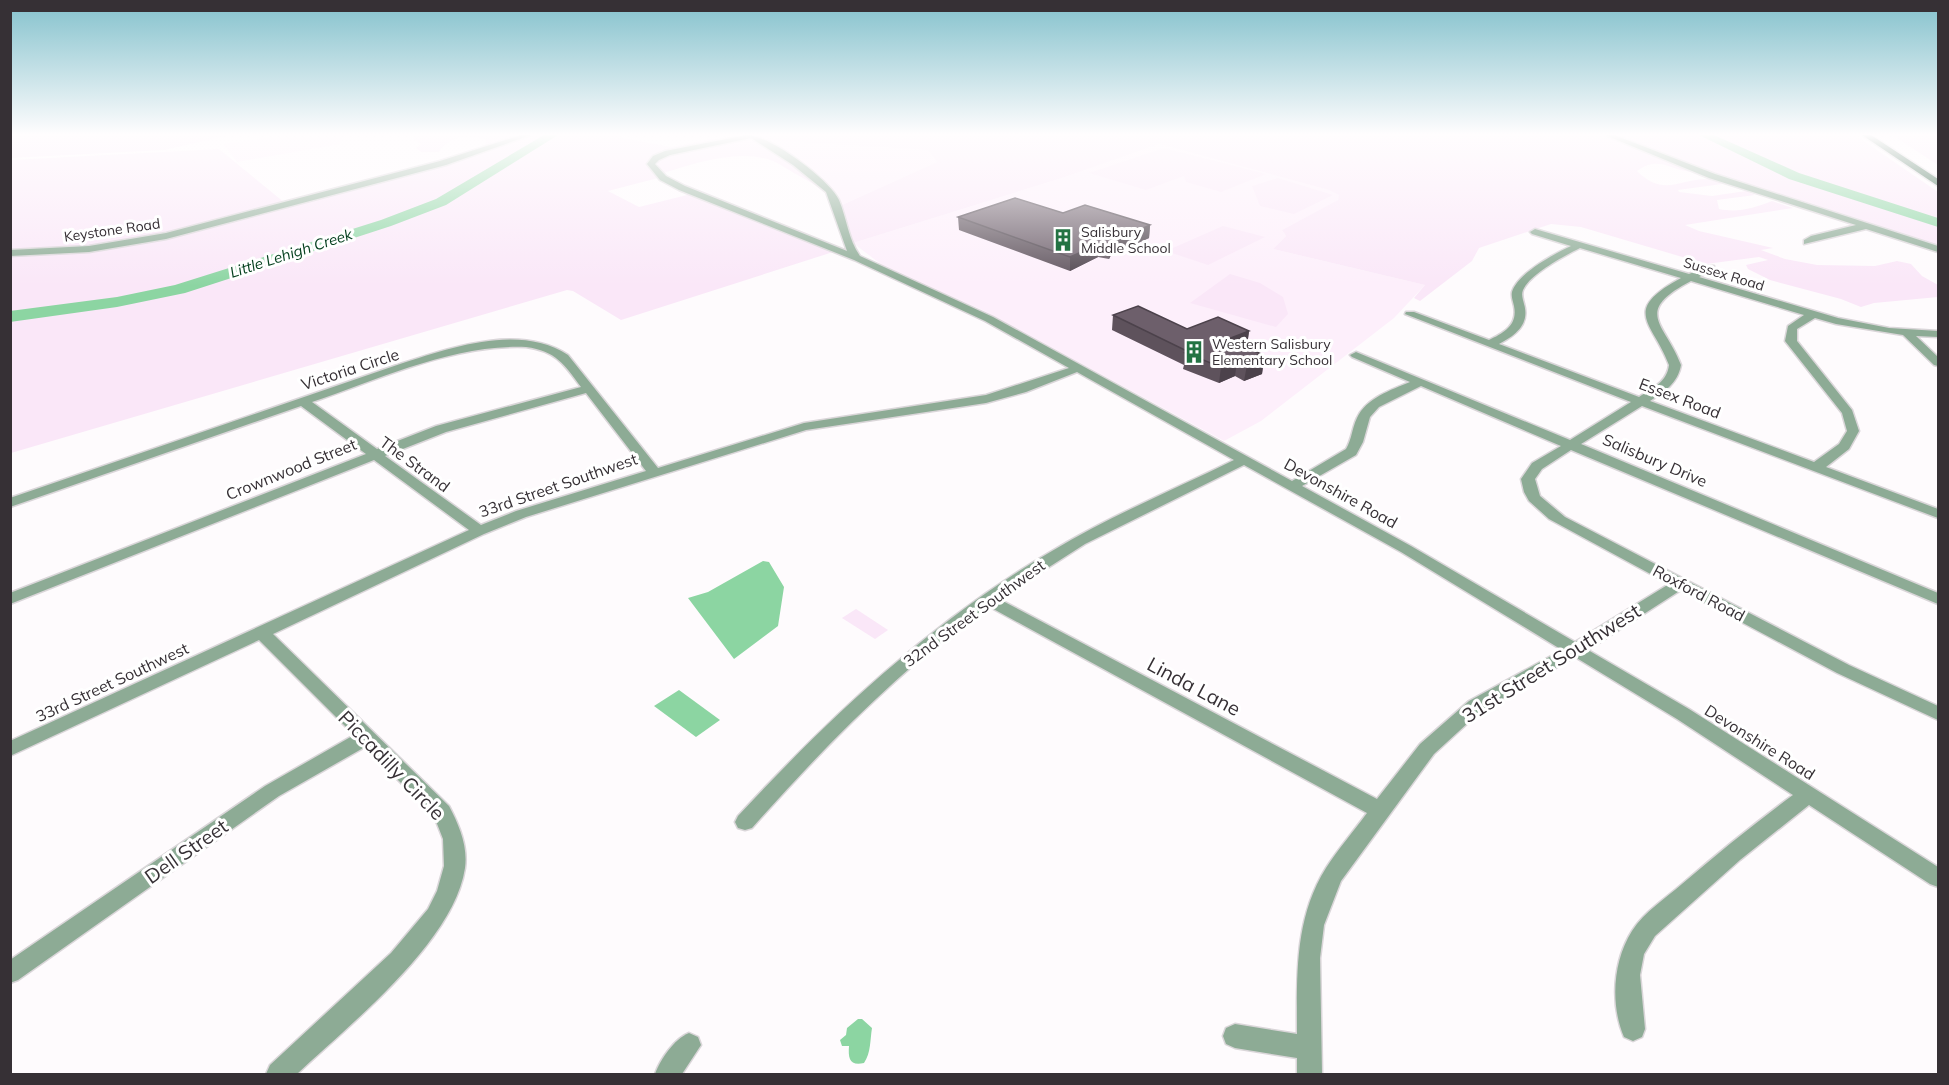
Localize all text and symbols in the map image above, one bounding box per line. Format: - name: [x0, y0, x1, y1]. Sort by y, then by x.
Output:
- street label: Keystone Road: [63, 214, 161, 246]
- place label: Salisbury Middle School: [1081, 223, 1171, 257]
- water label: Little Lehigh Creek: [227, 224, 356, 282]
- building icon: Salisbury Middle School: [1050, 227, 1076, 253]
- street label: Sussex Road: [1681, 253, 1767, 295]
- place label: Western Salisbury Elementary School: [1212, 335, 1332, 369]
- building icon: Western Salisbury Elementary School: [1181, 339, 1207, 365]
- street label: Victoria Circle: [298, 344, 402, 394]
- street label: Essex Road: [1636, 373, 1724, 423]
- street label: Salisbury Drive: [1600, 429, 1710, 491]
- street label: The Strand: [376, 432, 454, 496]
- street label: Crownwood Street: [223, 434, 360, 504]
- street label: 33rd Street Southwest: [476, 448, 640, 522]
- street label: Devonshire Road: [1281, 454, 1401, 532]
- street label: 32nd Street Southwest: [899, 555, 1049, 671]
- street label: Roxford Road: [1650, 560, 1748, 626]
- street label: 31st Street Southwest: [1457, 598, 1645, 728]
- street label: 33rd Street Southwest: [32, 638, 192, 726]
- street label: Linda Lane: [1143, 651, 1245, 721]
- street label: Devonshire Road: [1701, 700, 1819, 784]
- street label: Piccadilly Circle: [334, 705, 450, 825]
- street label: Dell Street: [140, 813, 232, 889]

